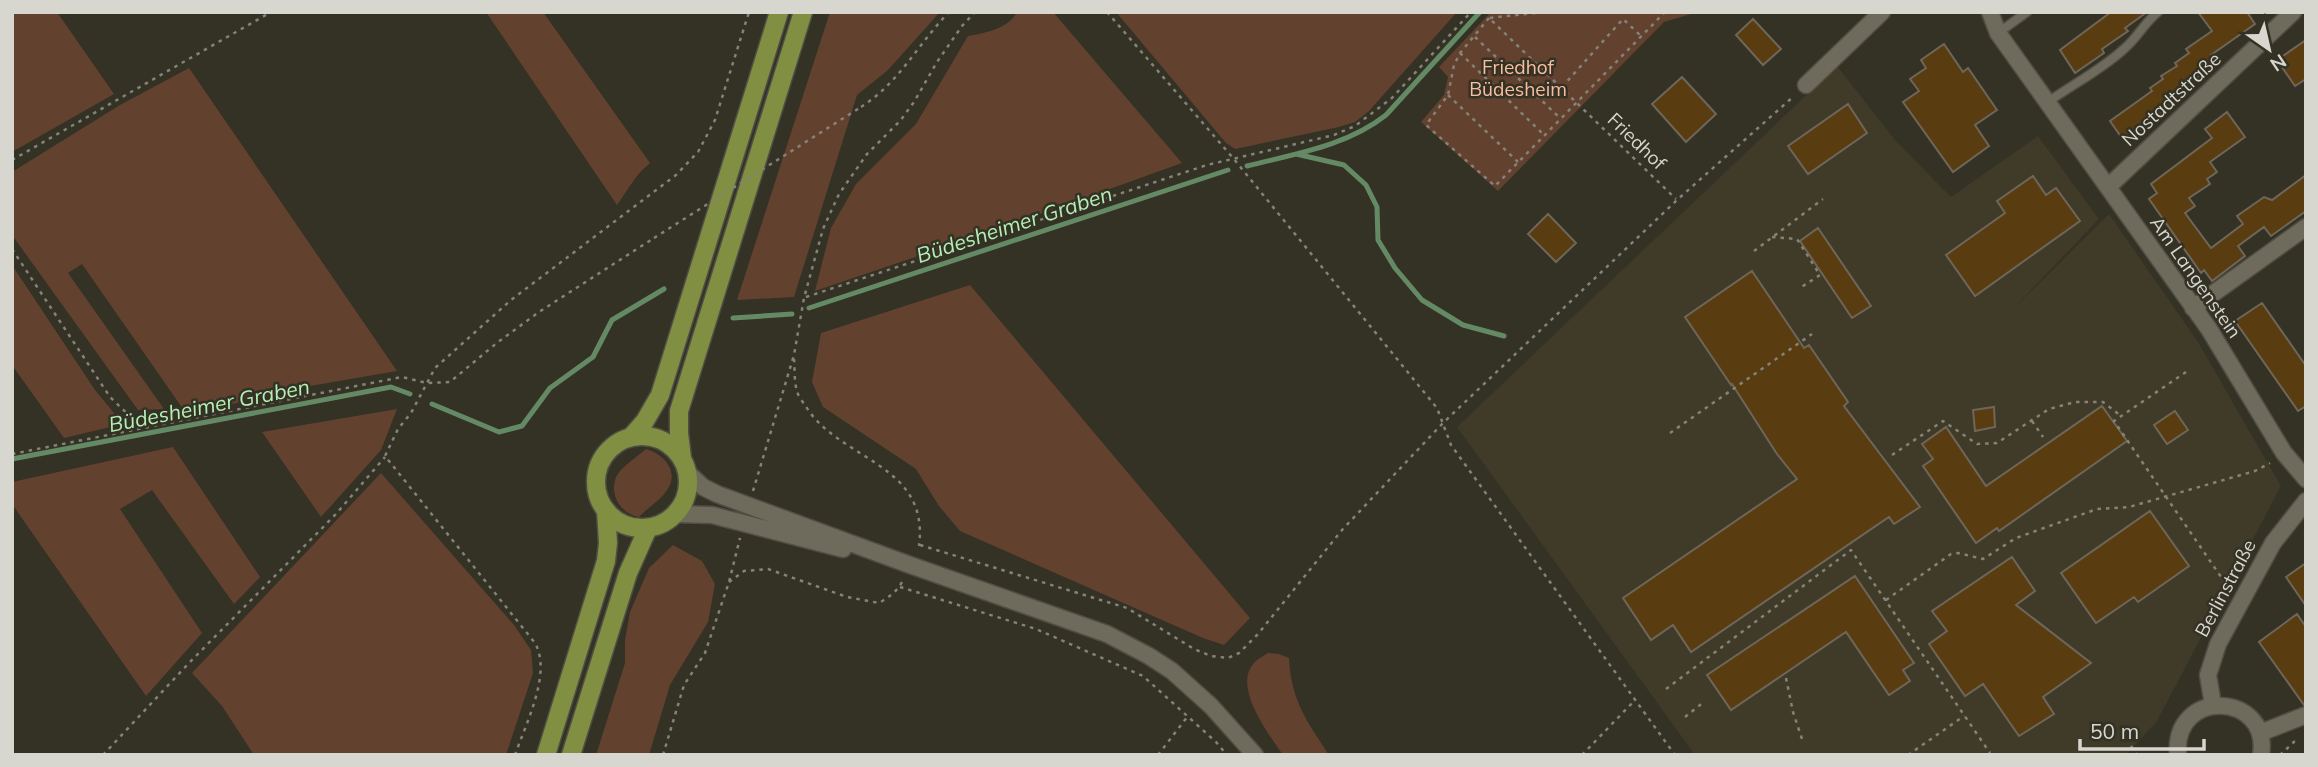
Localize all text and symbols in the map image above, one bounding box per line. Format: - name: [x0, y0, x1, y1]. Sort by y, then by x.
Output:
- north arrow: [2234, 14, 2304, 84]
- street label: Nostadtstraße: [2116, 47, 2226, 151]
- text: N: [2266, 49, 2291, 77]
- park label: Friedhof Büdesheim: [1469, 55, 1567, 101]
- street label: Friedhof: [1603, 107, 1672, 175]
- water label: Büdesheimer Graben: [913, 180, 1115, 268]
- street label: Am Langenstein: [2145, 211, 2247, 343]
- water label: Büdesheimer Graben: [106, 373, 312, 437]
- street label: Berlinstraße: [2189, 535, 2261, 641]
- scale bar: [2080, 708, 2204, 752]
- text: 50 m: [2090, 718, 2139, 744]

